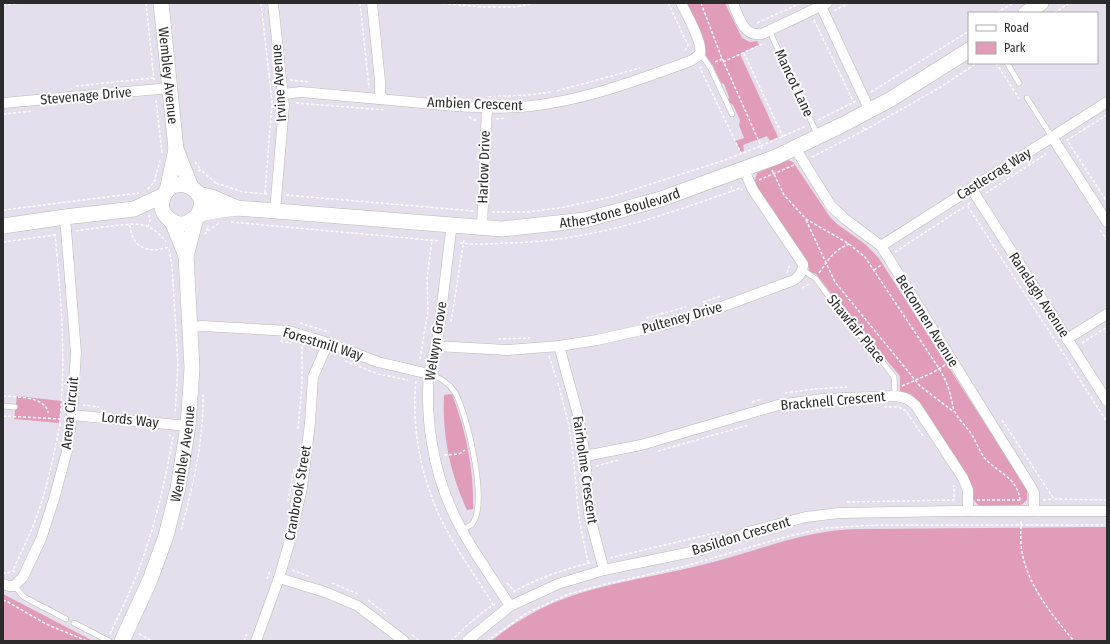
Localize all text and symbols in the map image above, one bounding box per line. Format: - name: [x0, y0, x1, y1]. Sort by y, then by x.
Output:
- legend: [968, 12, 1098, 64]
- text: Road: [1004, 21, 1029, 35]
- street label: Wembley Avenue: [155, 26, 182, 125]
- text: Park: [1004, 41, 1026, 55]
- street label: Irvine Avenue: [268, 43, 290, 122]
- street label: Mancot Lane: [771, 47, 817, 119]
- street label: Stevenage Drive: [40, 84, 132, 108]
- street label: Ambien Crescent: [427, 94, 523, 114]
- street label: Harlow Drive: [474, 130, 494, 204]
- street label: Castlecrag Way: [954, 144, 1035, 204]
- street label: Atherstone Boulevard: [559, 184, 682, 231]
- street label: Ranelagh Avenue: [1005, 249, 1073, 341]
- street label: Belconnen Avenue: [892, 272, 962, 370]
- street label: Shawfair Place: [823, 291, 889, 367]
- street label: Pulteney Drive: [640, 298, 724, 338]
- street label: Welwyn Grove: [421, 300, 451, 382]
- street label: Forestmill Way: [281, 324, 366, 364]
- street label: Arena Circuit: [58, 376, 82, 450]
- street label: Bracknell Crescent: [780, 388, 887, 414]
- street label: Wembley Avenue: [166, 405, 198, 504]
- street label: Lords Way: [101, 409, 160, 432]
- street label: Fairholme Crescent: [569, 415, 601, 525]
- street label: Cranbrook Street: [281, 444, 315, 542]
- street label: Basildon Crescent: [690, 513, 793, 559]

